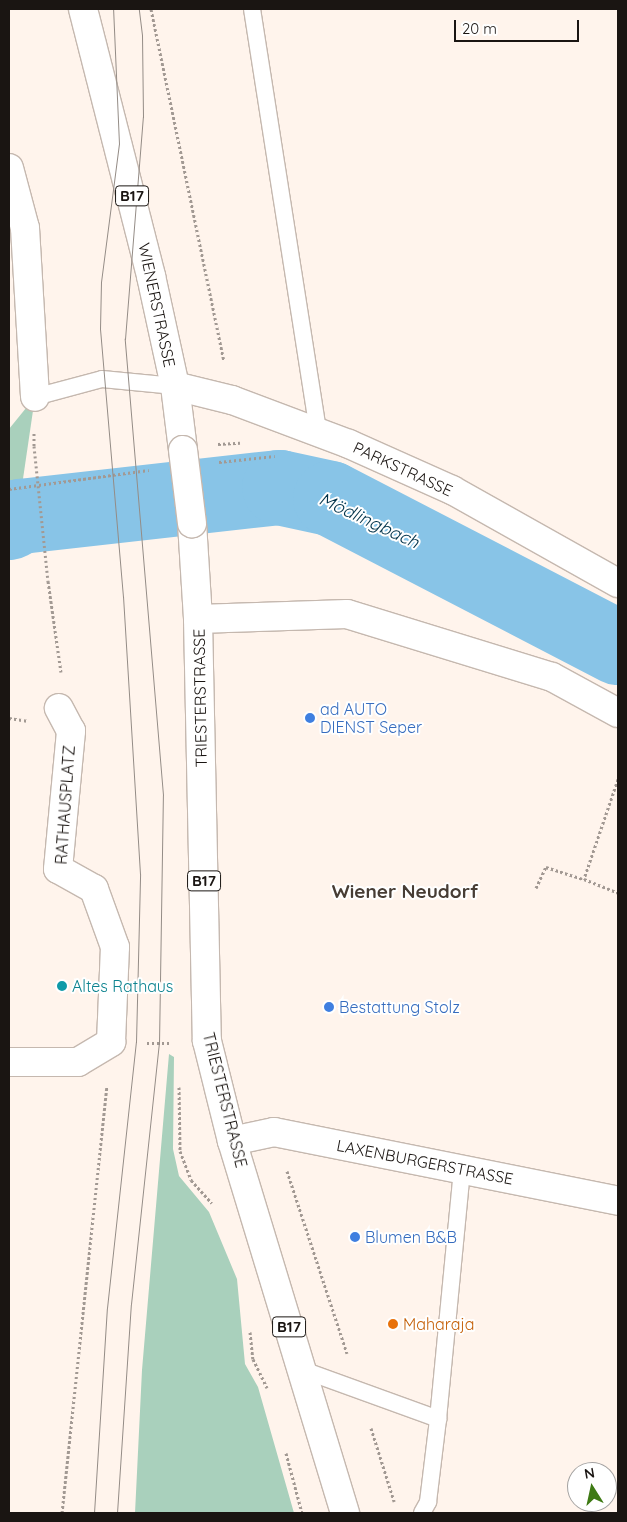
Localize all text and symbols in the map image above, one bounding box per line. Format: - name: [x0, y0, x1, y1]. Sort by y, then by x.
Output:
- scale bar: [457, 10, 582, 42]
- text: 20 m: [462, 19, 497, 38]
- road number: B17: [114, 184, 150, 208]
- street label: WIENERSTRASSE: [134, 241, 180, 369]
- street label: PARKSTRASSE: [350, 438, 456, 500]
- water label: Mödlingbach: [316, 488, 422, 554]
- street label: TRIESTERSTRASSE: [189, 628, 211, 768]
- place label: ad AUTO DIENST Seper: [320, 699, 422, 737]
- marker: ad AUTO DIENST Seper: [304, 712, 316, 724]
- street label: RATHAUSPLATZ: [51, 745, 79, 865]
- road number: B17: [186, 868, 222, 894]
- district label: Wiener Neudorf: [332, 881, 478, 903]
- place label: Altes Rathaus: [72, 976, 173, 996]
- marker: Altes Rathaus: [56, 980, 68, 992]
- place label: Bestattung Stolz: [339, 997, 460, 1017]
- marker: Bestattung Stolz: [323, 1001, 335, 1013]
- street label: TRIESTERSTRASSE: [199, 1030, 251, 1170]
- street label: LAXENBURGERSTRASSE: [335, 1135, 515, 1189]
- place label: Blumen B&B: [365, 1227, 457, 1247]
- marker: Blumen B&B: [349, 1231, 361, 1243]
- road number: B17: [272, 1314, 306, 1340]
- place label: Maharaja: [403, 1314, 474, 1334]
- marker: Maharaja: [387, 1318, 399, 1330]
- north arrow: [567, 1462, 617, 1512]
- text: N: [583, 1463, 596, 1483]

